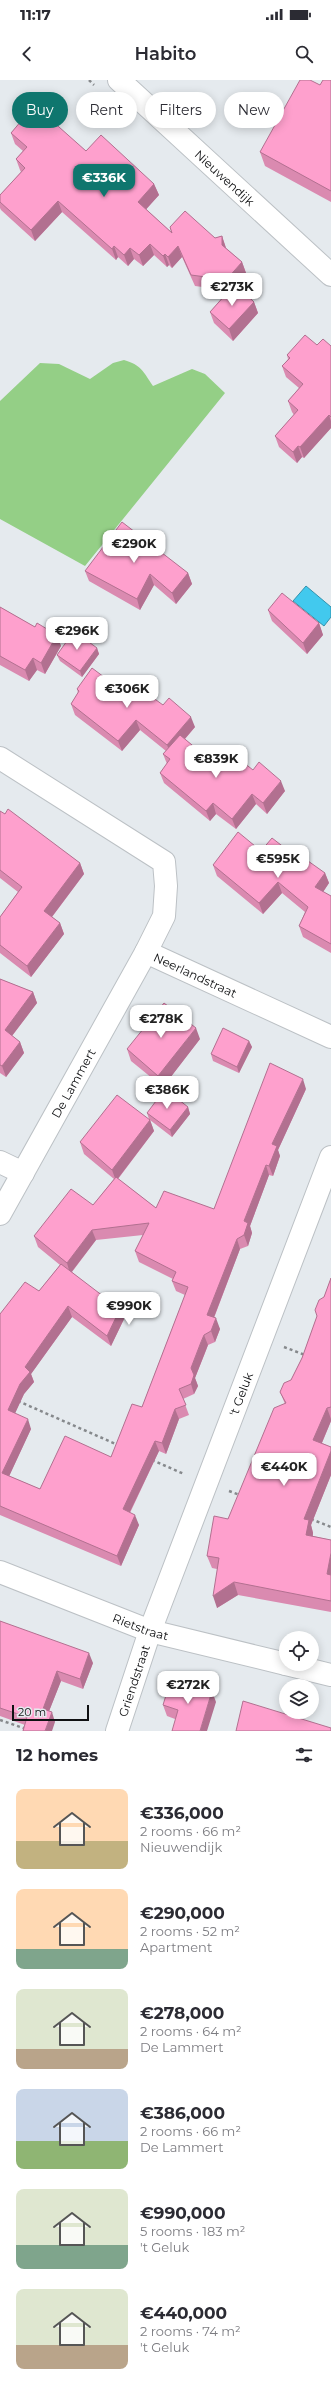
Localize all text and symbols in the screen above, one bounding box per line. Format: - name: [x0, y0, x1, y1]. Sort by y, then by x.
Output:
- text: 11:17: [20, 5, 51, 24]
- icon: back: [16, 43, 38, 65]
- text: Habito: [135, 43, 196, 65]
- icon: search: [293, 43, 315, 65]
- chip: Buy: [12, 92, 68, 128]
- chip: Rent: [76, 92, 137, 128]
- chip: Filters: [145, 92, 216, 128]
- chip: New: [224, 92, 284, 128]
- street label: Nieuwendijk: [192, 146, 259, 209]
- pin: €336K: [76, 164, 132, 198]
- text: €336K: [82, 169, 126, 185]
- pin: €273K: [204, 273, 260, 307]
- text: €273K: [210, 278, 254, 294]
- pin: €290K: [106, 530, 162, 564]
- text: €290K: [112, 535, 156, 551]
- pin: €296K: [49, 617, 105, 651]
- text: €296K: [55, 622, 99, 638]
- pin: €306K: [99, 675, 155, 709]
- text: €306K: [105, 680, 149, 696]
- pin: €839K: [188, 745, 244, 779]
- text: €839K: [194, 750, 238, 766]
- pin: €595K: [250, 845, 306, 879]
- text: €595K: [256, 850, 300, 866]
- street label: Neerlandstraat: [152, 949, 239, 1000]
- pin: €278K: [133, 1005, 189, 1039]
- text: €278K: [139, 1010, 183, 1026]
- street label: De Lammert: [48, 1046, 98, 1120]
- pin: €386K: [139, 1076, 195, 1110]
- text: €386K: [145, 1081, 189, 1097]
- pin: €990K: [101, 1292, 157, 1326]
- text: €990K: [106, 1297, 152, 1313]
- street label: 't Geluk: [225, 1369, 256, 1418]
- pin: €440K: [256, 1453, 312, 1487]
- text: €440K: [261, 1458, 307, 1474]
- street label: Rietstraat: [111, 1610, 170, 1643]
- map controls: [279, 1631, 319, 1719]
- button: locate: [279, 1631, 319, 1671]
- street label: Griendstraat: [115, 1643, 153, 1719]
- pin: €272K: [160, 1671, 216, 1705]
- text: €272K: [166, 1676, 210, 1692]
- button: layers: [279, 1679, 319, 1719]
- scale bar: [12, 1703, 89, 1722]
- text: 20 m: [18, 1705, 46, 1719]
- icon: filters: [293, 1744, 315, 1766]
- text: 12 homes: [16, 1745, 98, 1765]
- text: €336,000: [140, 1803, 224, 1823]
- icon: home: [48, 1805, 96, 1853]
- text: 2 rooms · 66 m²: [140, 1823, 241, 1839]
- text: Nieuwendijk: [140, 1839, 222, 1855]
- text: €290,000: [140, 1903, 225, 1923]
- icon: home: [48, 1905, 96, 1953]
- text: 2 rooms · 52 m²: [140, 1923, 240, 1939]
- text: Apartment: [140, 1939, 212, 1955]
- text: €278,000: [140, 2003, 224, 2023]
- icon: home: [48, 2005, 96, 2053]
- text: 2 rooms · 64 m²: [140, 2023, 242, 2039]
- text: De Lammert: [140, 2039, 223, 2055]
- text: €386,000: [140, 2103, 225, 2123]
- icon: home: [48, 2105, 96, 2153]
- text: 2 rooms · 66 m²: [140, 2123, 241, 2139]
- text: De Lammert: [140, 2139, 223, 2155]
- text: €990,000: [140, 2203, 225, 2223]
- icon: home: [48, 2205, 96, 2253]
- text: 5 rooms · 183 m²: [140, 2223, 245, 2239]
- text: 't Geluk: [140, 2239, 189, 2255]
- text: €440,000: [140, 2303, 227, 2323]
- icon: home: [48, 2305, 96, 2353]
- text: 2 rooms · 74 m²: [140, 2323, 241, 2339]
- text: 't Geluk: [140, 2339, 189, 2355]

